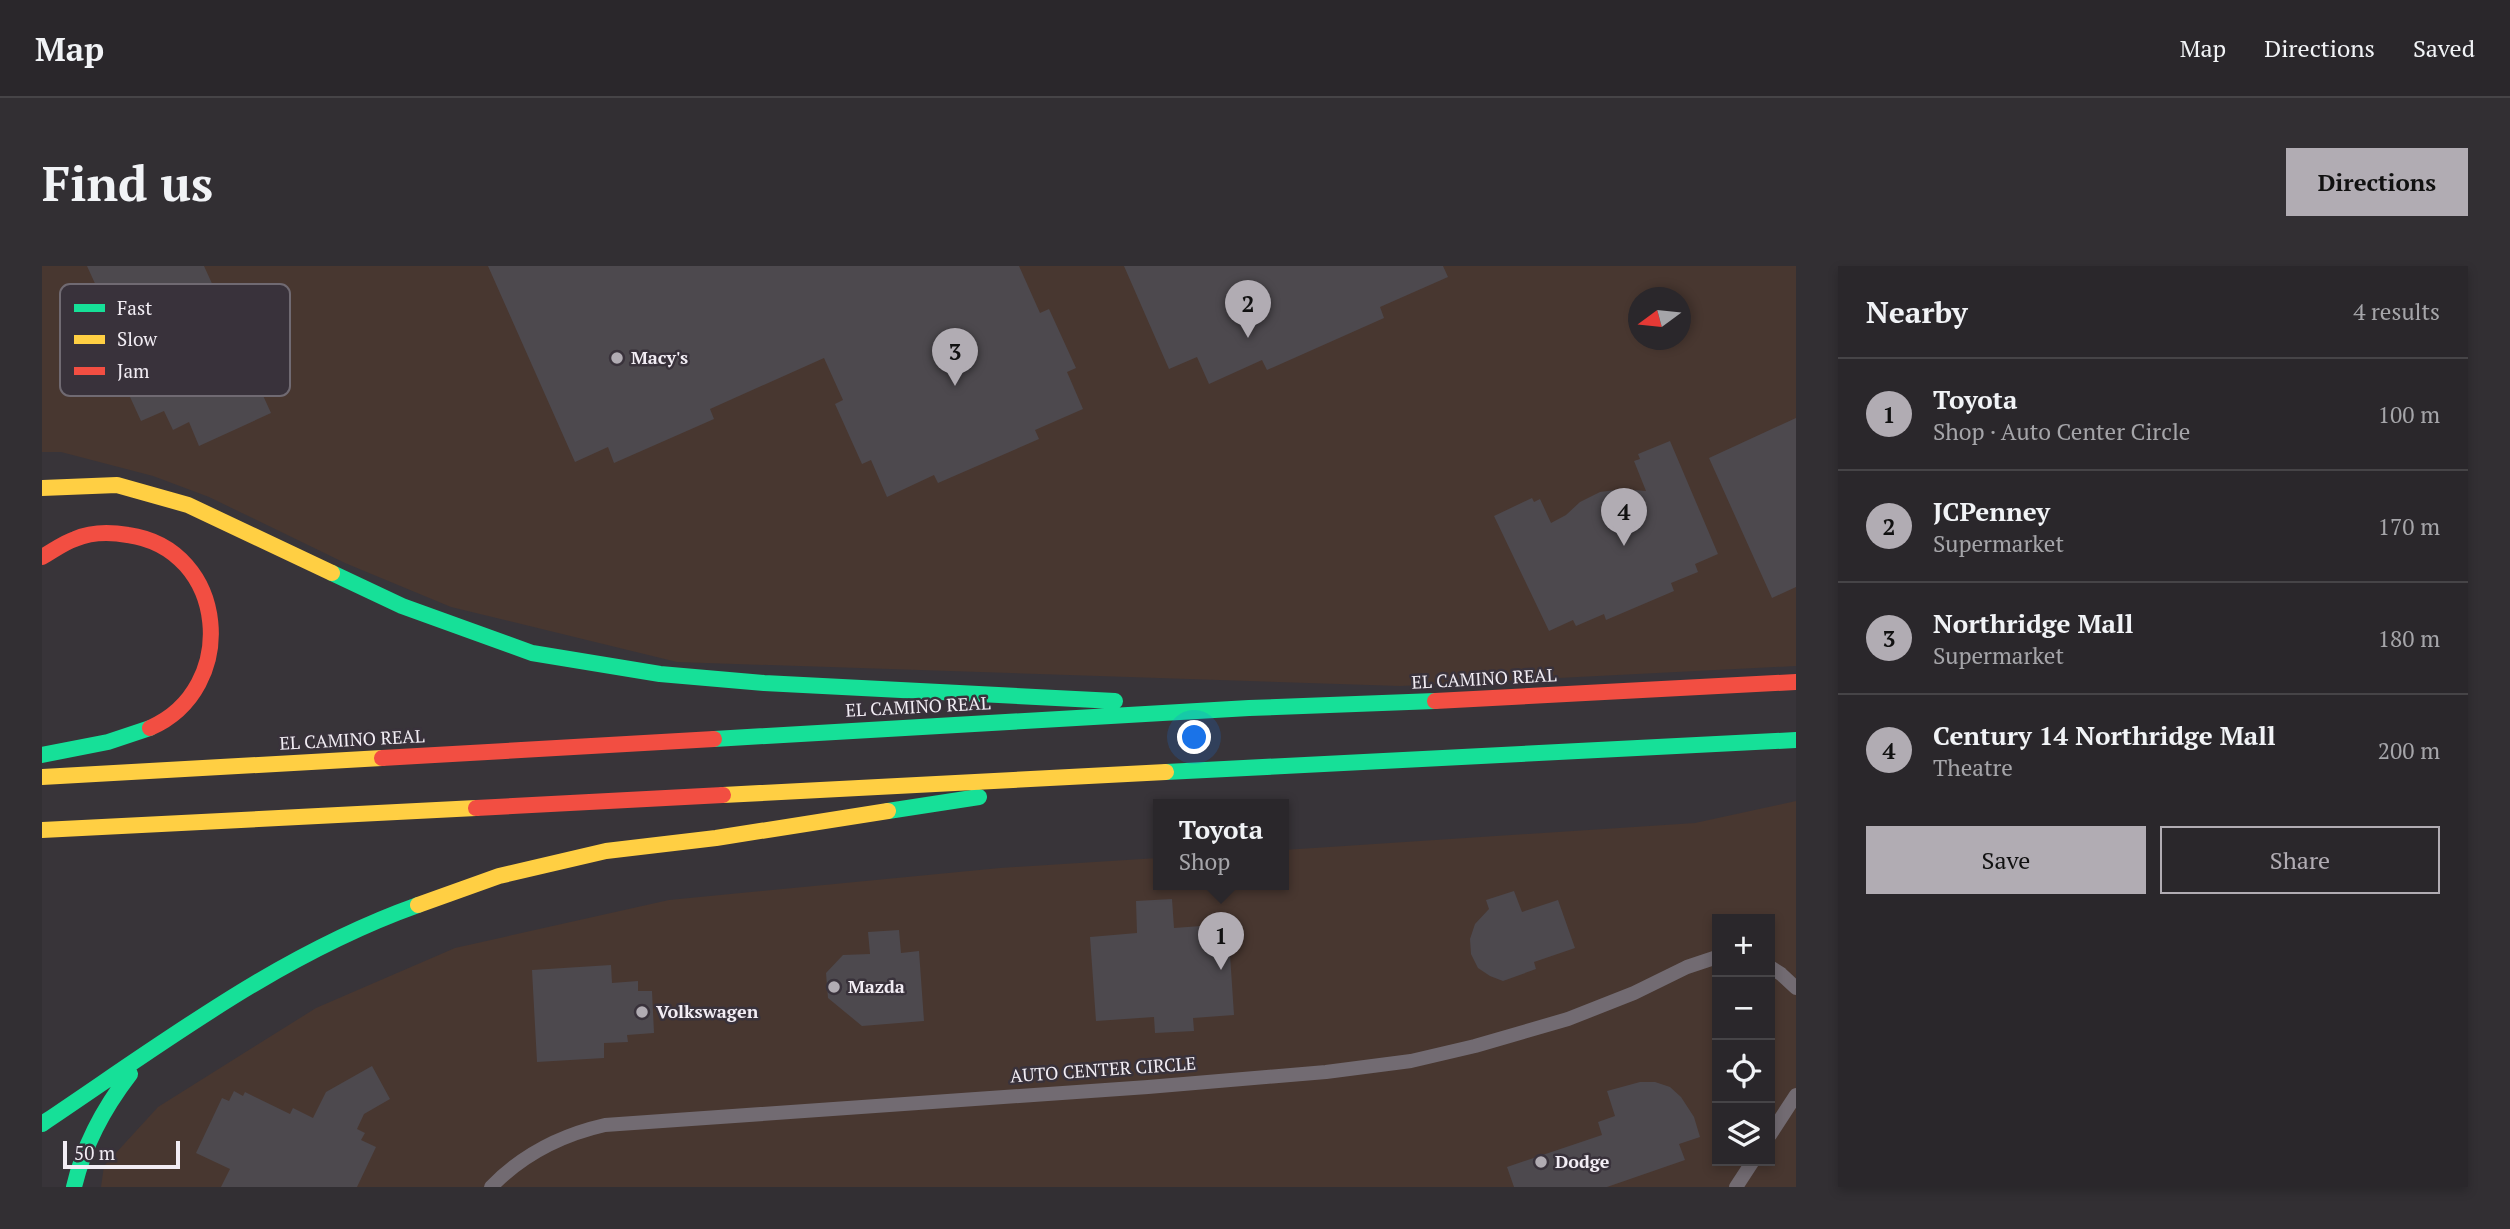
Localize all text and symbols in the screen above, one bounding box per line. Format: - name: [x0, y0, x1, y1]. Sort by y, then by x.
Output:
- text: Map: [35, 27, 104, 70]
- text: Map: [2180, 32, 2226, 64]
- text: Directions: [2264, 32, 2375, 64]
- text: Saved: [2413, 32, 2475, 64]
- button: Directions: [2286, 148, 2468, 216]
- text: Find us: [42, 150, 213, 215]
- pin: 2: [1225, 280, 1271, 338]
- legend: [60, 284, 290, 396]
- north arrow: [1628, 287, 1691, 350]
- text: Nearby: [1866, 292, 1968, 332]
- text: Fast: [117, 295, 152, 320]
- text: 4 results: [2353, 296, 2440, 327]
- text: Slow: [117, 326, 158, 351]
- pin: 3: [932, 328, 978, 386]
- place label: Macy's: [631, 345, 688, 369]
- marker: Macy's: [609, 350, 625, 366]
- text: Jam: [117, 358, 150, 383]
- text: Toyota: [1933, 382, 2017, 416]
- text: 1: [1883, 399, 1896, 430]
- text: 100 m: [2378, 399, 2440, 430]
- text: Shop · Auto Center Circle: [1933, 416, 2190, 447]
- pin: 4: [1601, 488, 1647, 546]
- text: JCPenney: [1933, 494, 2050, 528]
- text: 2: [1883, 511, 1896, 542]
- text: 170 m: [2378, 511, 2440, 542]
- text: Supermarket: [1933, 528, 2064, 559]
- text: Northridge Mall: [1933, 606, 2133, 640]
- text: 3: [1883, 623, 1896, 654]
- text: 180 m: [2378, 623, 2440, 654]
- text: Supermarket: [1933, 640, 2064, 671]
- street label: EL CAMINO REAL: [1411, 662, 1557, 694]
- street label: EL CAMINO REAL: [845, 690, 991, 722]
- text: Century 14 Northridge Mall: [1933, 718, 2276, 752]
- your location: [1177, 720, 1211, 754]
- street label: EL CAMINO REAL: [279, 723, 425, 755]
- text: 4: [1883, 735, 1896, 766]
- text: 200 m: [2378, 735, 2440, 766]
- text: Theatre: [1933, 752, 2013, 783]
- popup: [1153, 799, 1289, 890]
- text: Toyota: [1179, 812, 1263, 846]
- button: Save: [1866, 826, 2146, 894]
- button: Share: [2160, 826, 2440, 894]
- text: Shop: [1179, 846, 1230, 877]
- pin: 1: [1198, 912, 1244, 970]
- map controls: [1712, 914, 1775, 1166]
- button: +: [1712, 914, 1775, 977]
- place label: Mazda: [848, 974, 905, 998]
- button: −: [1712, 977, 1775, 1040]
- marker: Mazda: [826, 979, 842, 995]
- place label: Volkswagen: [656, 999, 759, 1023]
- marker: Volkswagen: [634, 1004, 650, 1020]
- button: locate: [1712, 1040, 1775, 1103]
- street label: AUTO CENTER CIRCLE: [1009, 1051, 1197, 1087]
- button: layers: [1712, 1103, 1775, 1166]
- scale bar: [63, 1138, 180, 1170]
- text: 50 m: [74, 1140, 115, 1165]
- place label: Dodge: [1555, 1149, 1610, 1173]
- marker: Dodge: [1533, 1154, 1549, 1170]

